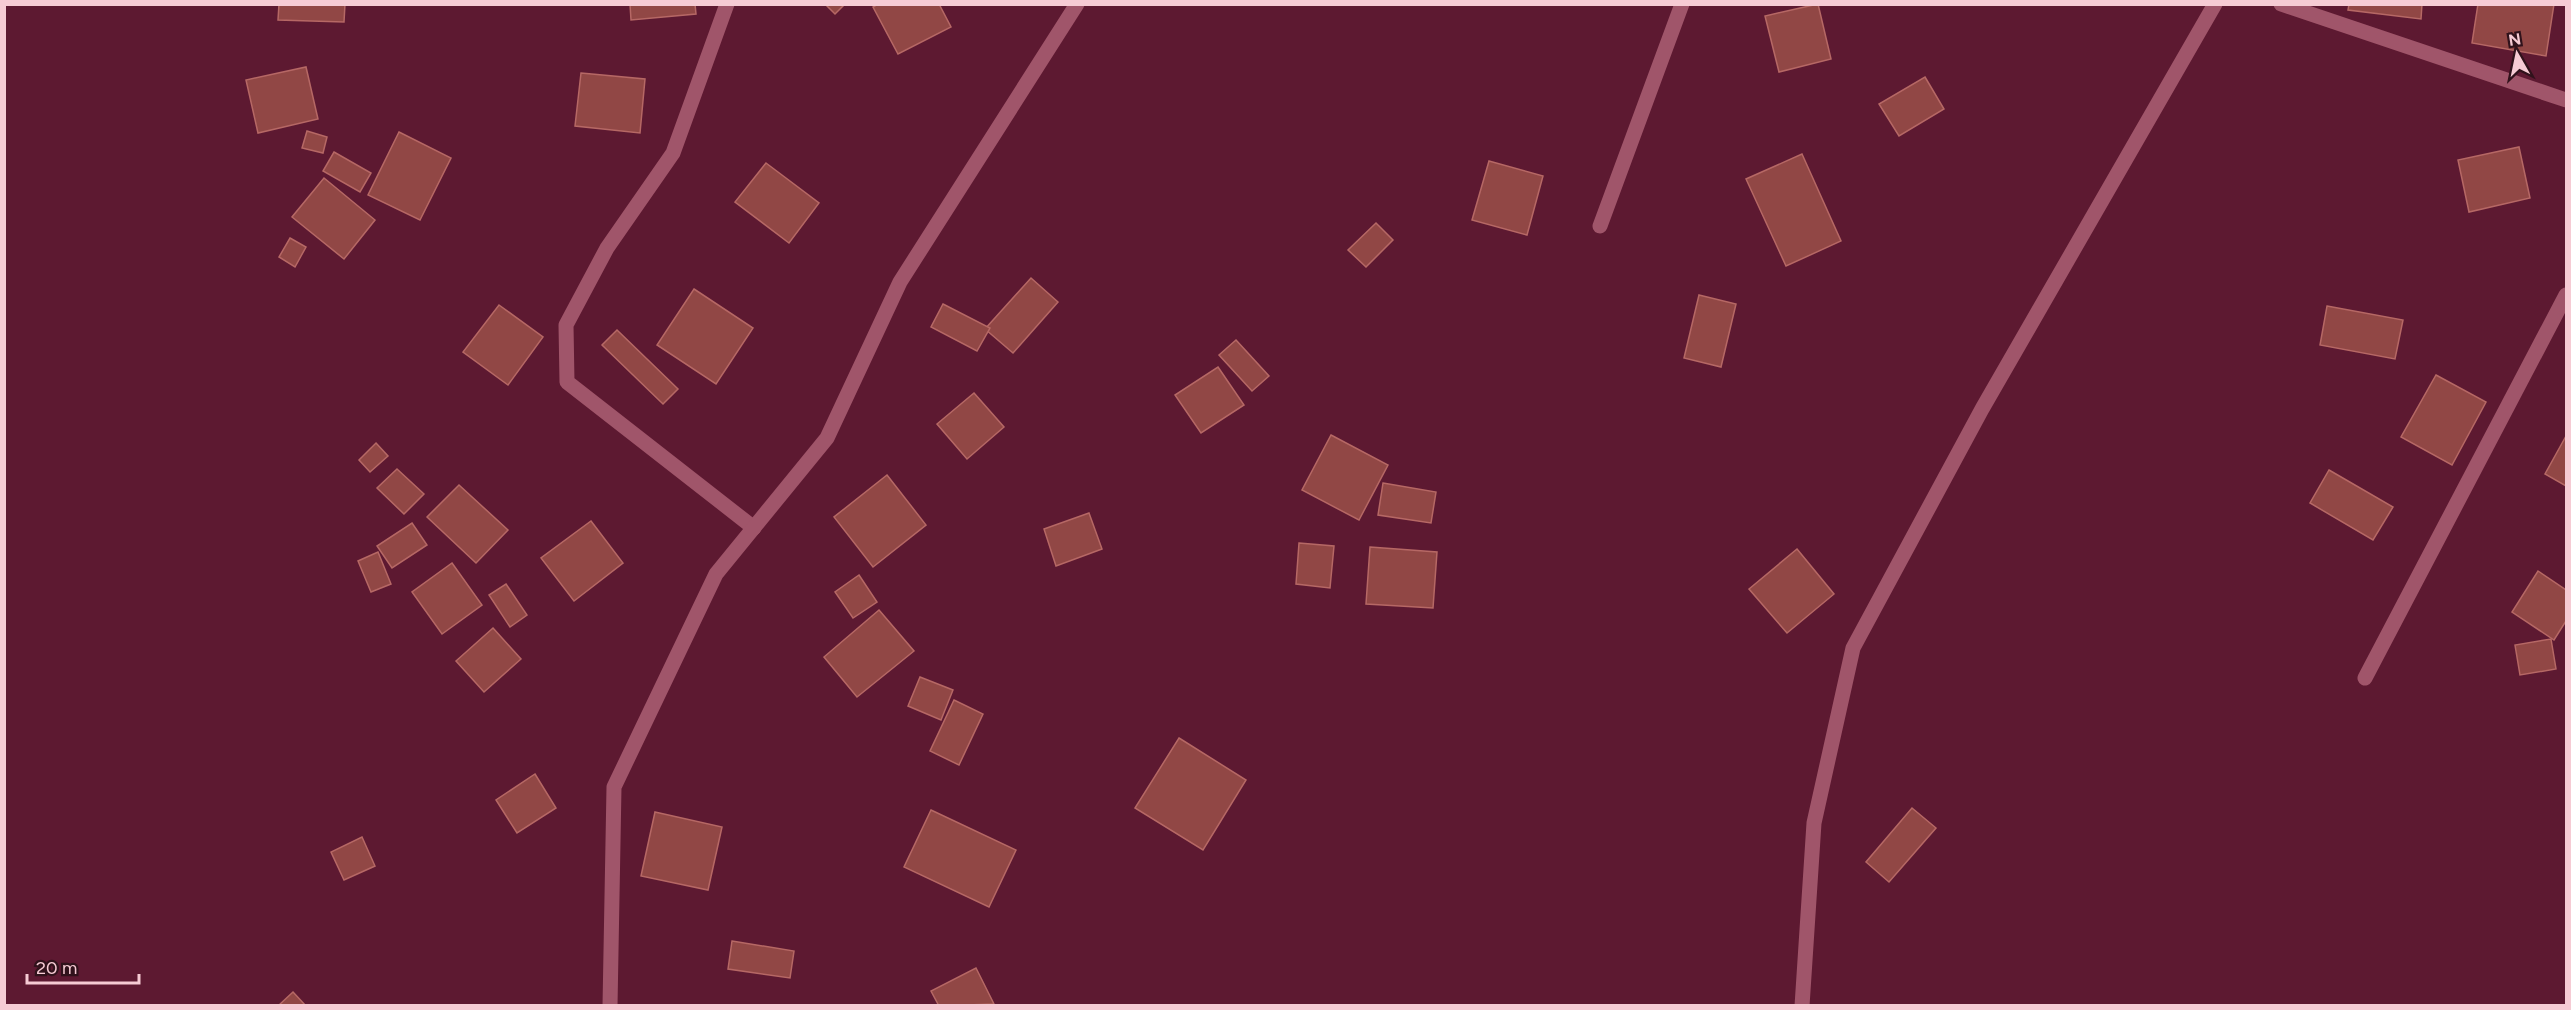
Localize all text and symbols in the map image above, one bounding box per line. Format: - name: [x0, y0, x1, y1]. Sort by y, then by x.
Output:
- north arrow: [2487, 24, 2547, 84]
- text: N: [2507, 29, 2522, 50]
- scale bar: [27, 947, 140, 985]
- text: 20 m: [36, 957, 77, 979]

